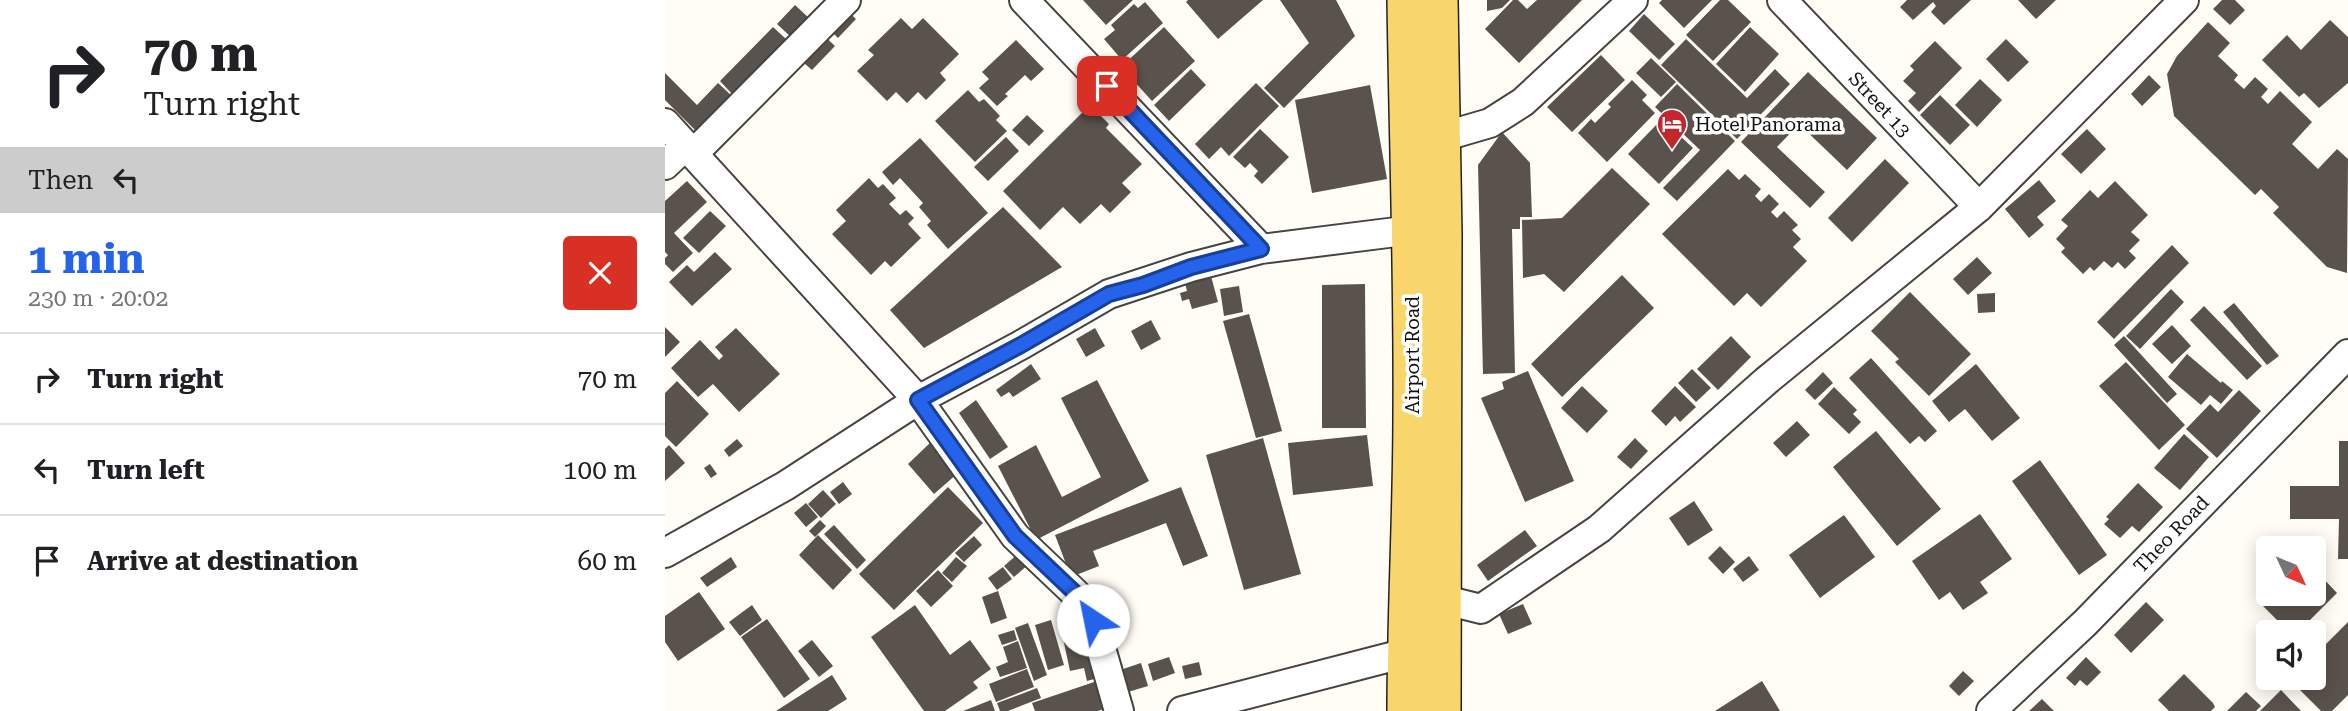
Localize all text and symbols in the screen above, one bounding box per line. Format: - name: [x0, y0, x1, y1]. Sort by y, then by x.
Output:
- text: 70 m: [143, 26, 258, 83]
- icon: right: [28, 28, 119, 119]
- pin: [1077, 56, 1137, 116]
- icon: arrive: [1088, 67, 1126, 105]
- street label: Street 13: [1844, 67, 1916, 142]
- text: Turn right: [143, 85, 300, 123]
- hotel icon: Hotel Panorama: [1655, 107, 1689, 151]
- place label: Hotel Panorama: [1695, 113, 1842, 136]
- icon: left: [107, 161, 145, 199]
- text: Then: [28, 165, 93, 195]
- text: 1 min: [28, 234, 145, 283]
- button: close: [563, 236, 637, 310]
- text: 230 m · 20:02: [28, 285, 168, 312]
- street label: Airport Road: [1401, 296, 1424, 414]
- icon: right: [28, 360, 66, 398]
- text: Turn right: [87, 364, 223, 394]
- text: 70 m: [578, 364, 637, 394]
- icon: left: [28, 451, 66, 489]
- text: Turn left: [87, 455, 205, 485]
- text: 100 m: [563, 455, 637, 485]
- street label: Theo Road: [2129, 491, 2214, 578]
- north arrow: [2256, 536, 2326, 606]
- map controls: [2256, 536, 2326, 690]
- icon: arrive: [28, 542, 66, 580]
- text: Arrive at destination: [87, 546, 358, 576]
- text: 60 m: [578, 546, 637, 576]
- position arrow: [1056, 583, 1130, 657]
- button: sound: [2256, 620, 2326, 690]

